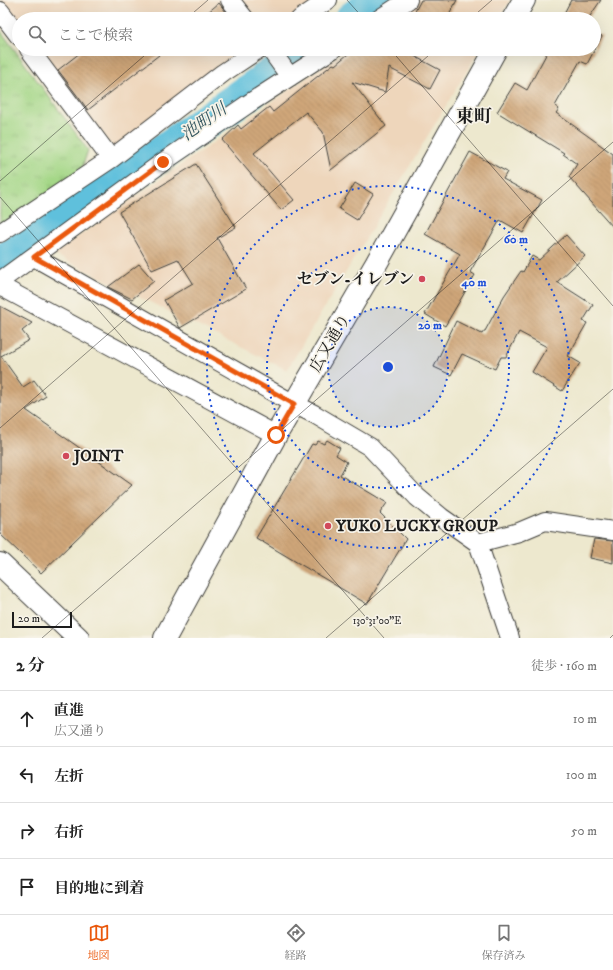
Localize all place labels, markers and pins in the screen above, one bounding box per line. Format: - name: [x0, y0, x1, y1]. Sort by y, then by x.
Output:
- place label: セブン-イレブン: [297, 269, 414, 289]
- marker: セブン-イレブン: [417, 274, 427, 284]
- centre of rings: [381, 360, 395, 374]
- place label: JOINT: [72, 446, 124, 466]
- marker: JOINT: [61, 451, 71, 461]
- place label: YUKO LUCKY GROUP: [335, 516, 499, 536]
- marker: YUKO LUCKY GROUP: [323, 521, 333, 531]

